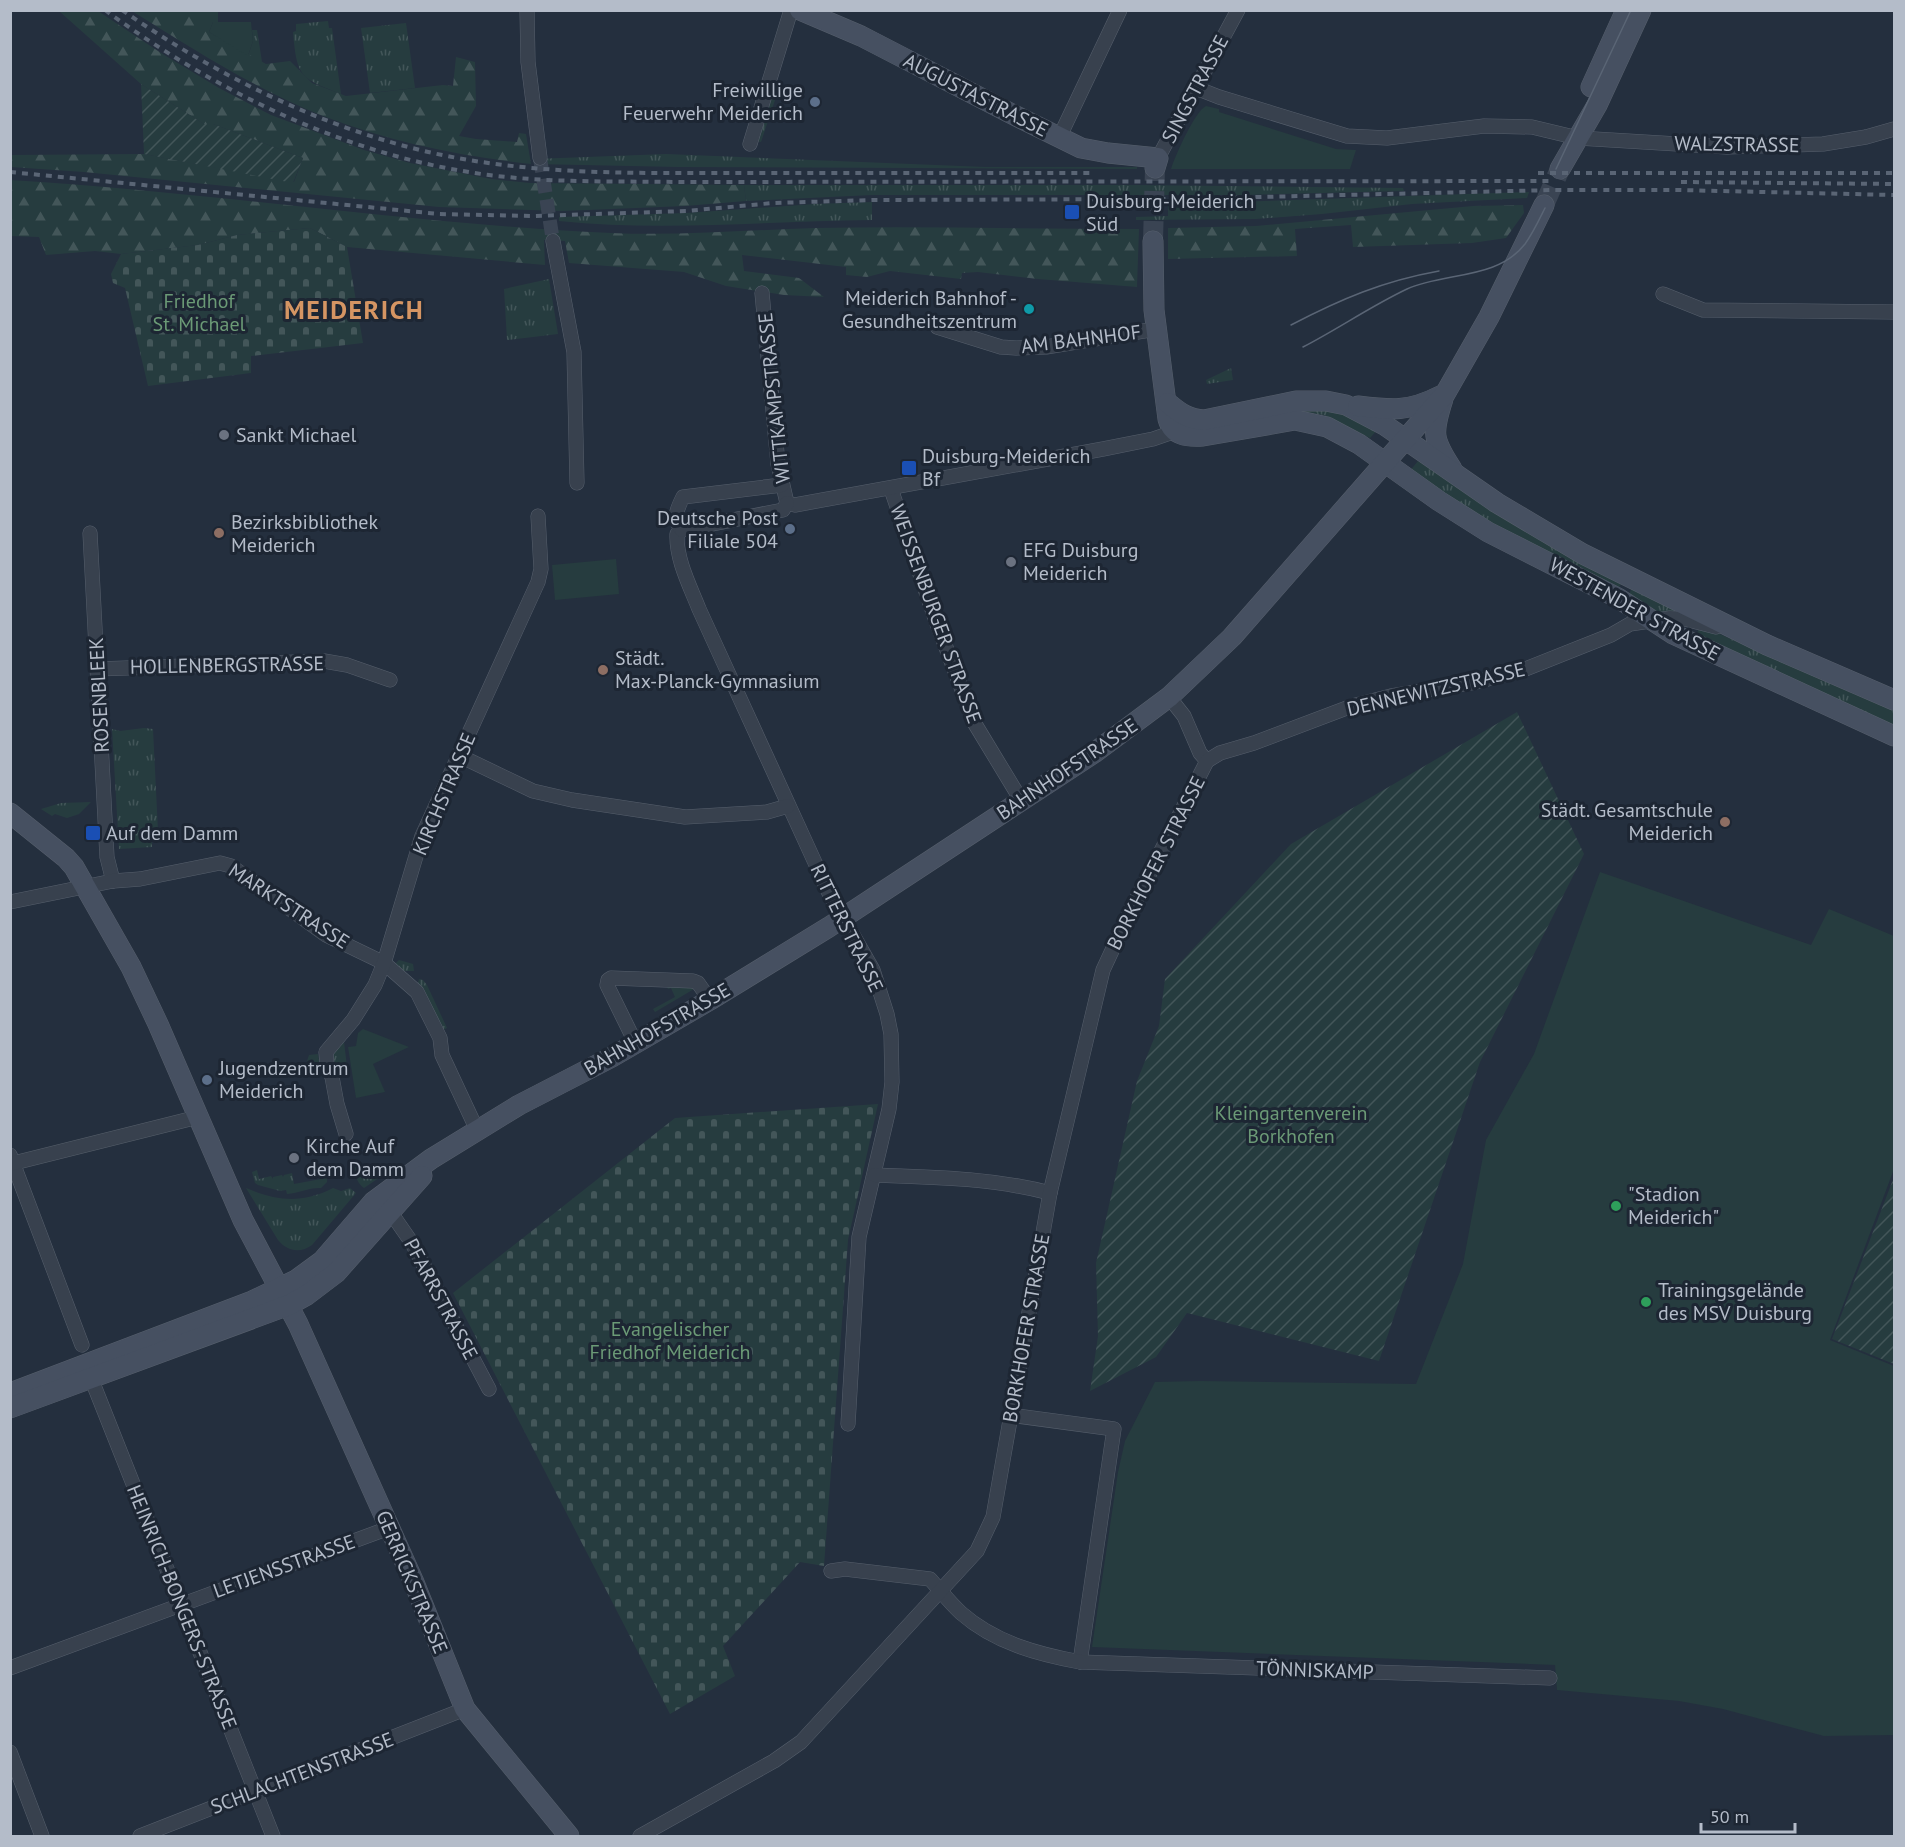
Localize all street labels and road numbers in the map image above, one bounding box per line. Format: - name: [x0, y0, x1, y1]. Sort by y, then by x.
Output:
- street label: SINGSTRASSE: [1156, 30, 1234, 148]
- street label: AUGUSTASTRASSE: [899, 47, 1053, 143]
- street label: WALZSTRASSE: [1674, 130, 1800, 158]
- street label: WITTKAMPSTRASSE: [752, 311, 796, 485]
- street label: AM BAHNHOF: [1020, 319, 1142, 359]
- street label: WEISSENBURGER STRASSE: [884, 501, 988, 727]
- street label: WESTENDER STRASSE: [1545, 551, 1725, 667]
- street label: ROSENBLEEK: [83, 637, 115, 753]
- street label: HOLLENBERGSTRASSE: [130, 650, 324, 680]
- street label: DENNEWITZSTRASSE: [1344, 656, 1528, 722]
- street label: BAHNHOFSTRASSE: [992, 712, 1142, 826]
- street label: KIRCHSTRASSE: [407, 729, 481, 859]
- street label: BORKHOFER STRASSE: [1101, 772, 1211, 954]
- street label: MARKTSTRASSE: [224, 857, 354, 955]
- street label: RITTERSTRASSE: [805, 860, 889, 996]
- street label: BAHNHOFSTRASSE: [579, 977, 735, 1081]
- street label: BORKHOFER STRASSE: [997, 1231, 1055, 1425]
- street label: PFARRSTRASSE: [398, 1234, 484, 1364]
- street label: HEINRICH-BONGERS-STRASSE: [121, 1481, 243, 1733]
- street label: GERRICKSTRASSE: [370, 1507, 454, 1657]
- street label: LETJENSSTRASSE: [209, 1528, 359, 1604]
- street label: TÖNNISKAMP: [1256, 1655, 1374, 1685]
- street label: SCHLACHTENSTRASSE: [207, 1726, 397, 1820]

